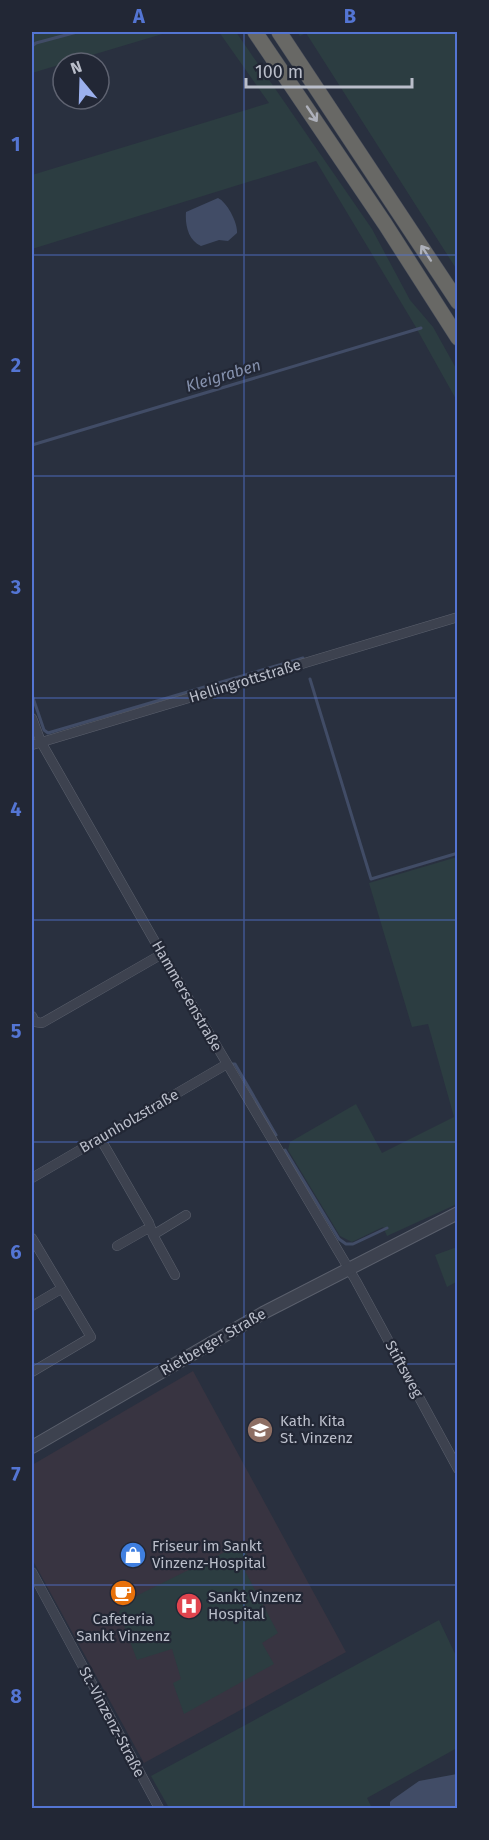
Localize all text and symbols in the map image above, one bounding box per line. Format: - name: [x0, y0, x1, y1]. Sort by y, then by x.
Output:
- text: A: [132, 4, 146, 28]
- text: B: [344, 4, 356, 28]
- north arrow: [51, 51, 111, 111]
- scale bar: [246, 51, 412, 89]
- text: N: [68, 57, 84, 78]
- text: 100 m: [255, 61, 303, 83]
- one-way arrow: [306, 105, 318, 122]
- text: 1: [11, 132, 21, 156]
- one-way arrow: [420, 245, 432, 261]
- text: 2: [11, 353, 21, 377]
- water label: Kleigraben: [183, 355, 263, 396]
- text: 3: [10, 575, 21, 599]
- street label: Hellingrottstraße: [187, 655, 303, 707]
- text: 4: [10, 797, 22, 821]
- street label: Hammersenstraße: [148, 938, 226, 1054]
- text: 5: [11, 1019, 22, 1043]
- street label: Braunholzstraße: [76, 1085, 182, 1157]
- text: 6: [10, 1240, 22, 1264]
- street label: Rietberger Straße: [157, 1304, 269, 1380]
- street label: Stiftsweg: [381, 1338, 427, 1401]
- place label: Kath. Kita St. Vinzenz: [280, 1412, 353, 1447]
- school or university icon: Kath. Kita St. Vinzenz: [245, 1415, 275, 1445]
- text: 7: [11, 1462, 21, 1486]
- place label: Friseur im Sankt Vinzenz-Hospital: [152, 1537, 266, 1572]
- shop icon: Friseur im Sankt Vinzenz-Hospital: [118, 1540, 148, 1570]
- cafe icon: Cafeteria Sankt Vinzenz: [108, 1578, 138, 1608]
- place label: Sankt Vinzenz Hospital: [208, 1588, 302, 1623]
- hospital icon: Sankt Vinzenz Hospital: [174, 1591, 204, 1621]
- place label: Cafeteria Sankt Vinzenz: [76, 1610, 170, 1645]
- street label: St.-Vinzenz-Straße: [75, 1664, 149, 1780]
- text: 8: [10, 1684, 22, 1708]

